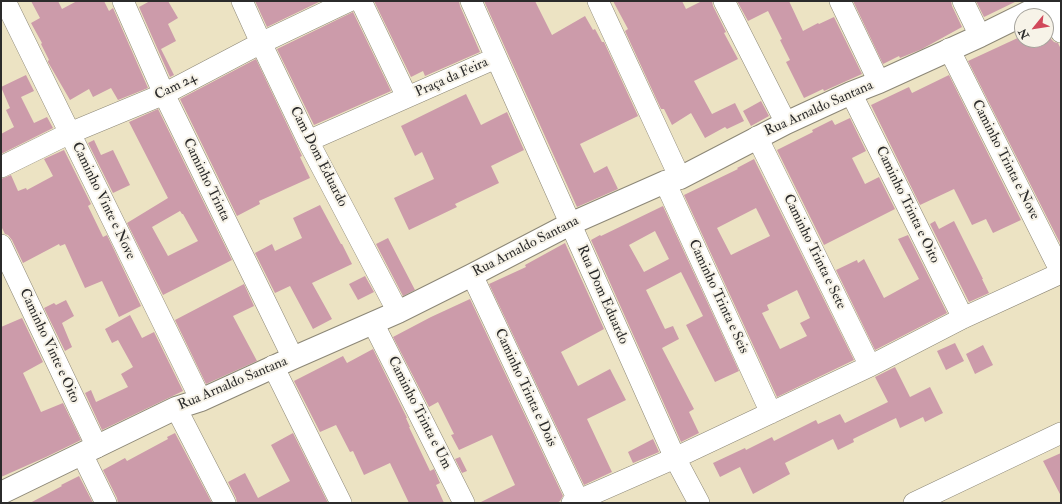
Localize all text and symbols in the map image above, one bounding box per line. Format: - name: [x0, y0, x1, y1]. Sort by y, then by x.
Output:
- north arrow: [1014, 8, 1054, 48]
- text: N: [1016, 26, 1032, 41]
- street label: Praça da Feira: [413, 54, 491, 102]
- street label: Cam 24: [152, 70, 200, 104]
- street label: Rua Arnaldo Santana: [762, 78, 876, 140]
- street label: Caminho Trinta e Nove: [967, 97, 1043, 223]
- street label: Cam Dom Eduardo: [285, 104, 351, 210]
- street label: Caminho Trinta: [179, 136, 233, 224]
- street label: Caminho Vinte e Nove: [67, 140, 139, 262]
- street label: Caminho Trinta e Oito: [871, 144, 943, 266]
- street label: Caminho Trinta e Sete: [779, 192, 849, 312]
- street label: Rua Arnaldo Santana: [470, 213, 582, 281]
- street label: Caminho Trinta e Seis: [684, 237, 752, 357]
- street label: Rua Dom Eduardo: [573, 243, 631, 347]
- street label: Caminho Vinte e Oito: [15, 286, 83, 406]
- street label: Caminho Trinta e Dois: [490, 326, 560, 450]
- street label: Rua Arnaldo Santana: [176, 353, 290, 415]
- street label: Caminho Trinta e Um: [383, 354, 455, 472]

